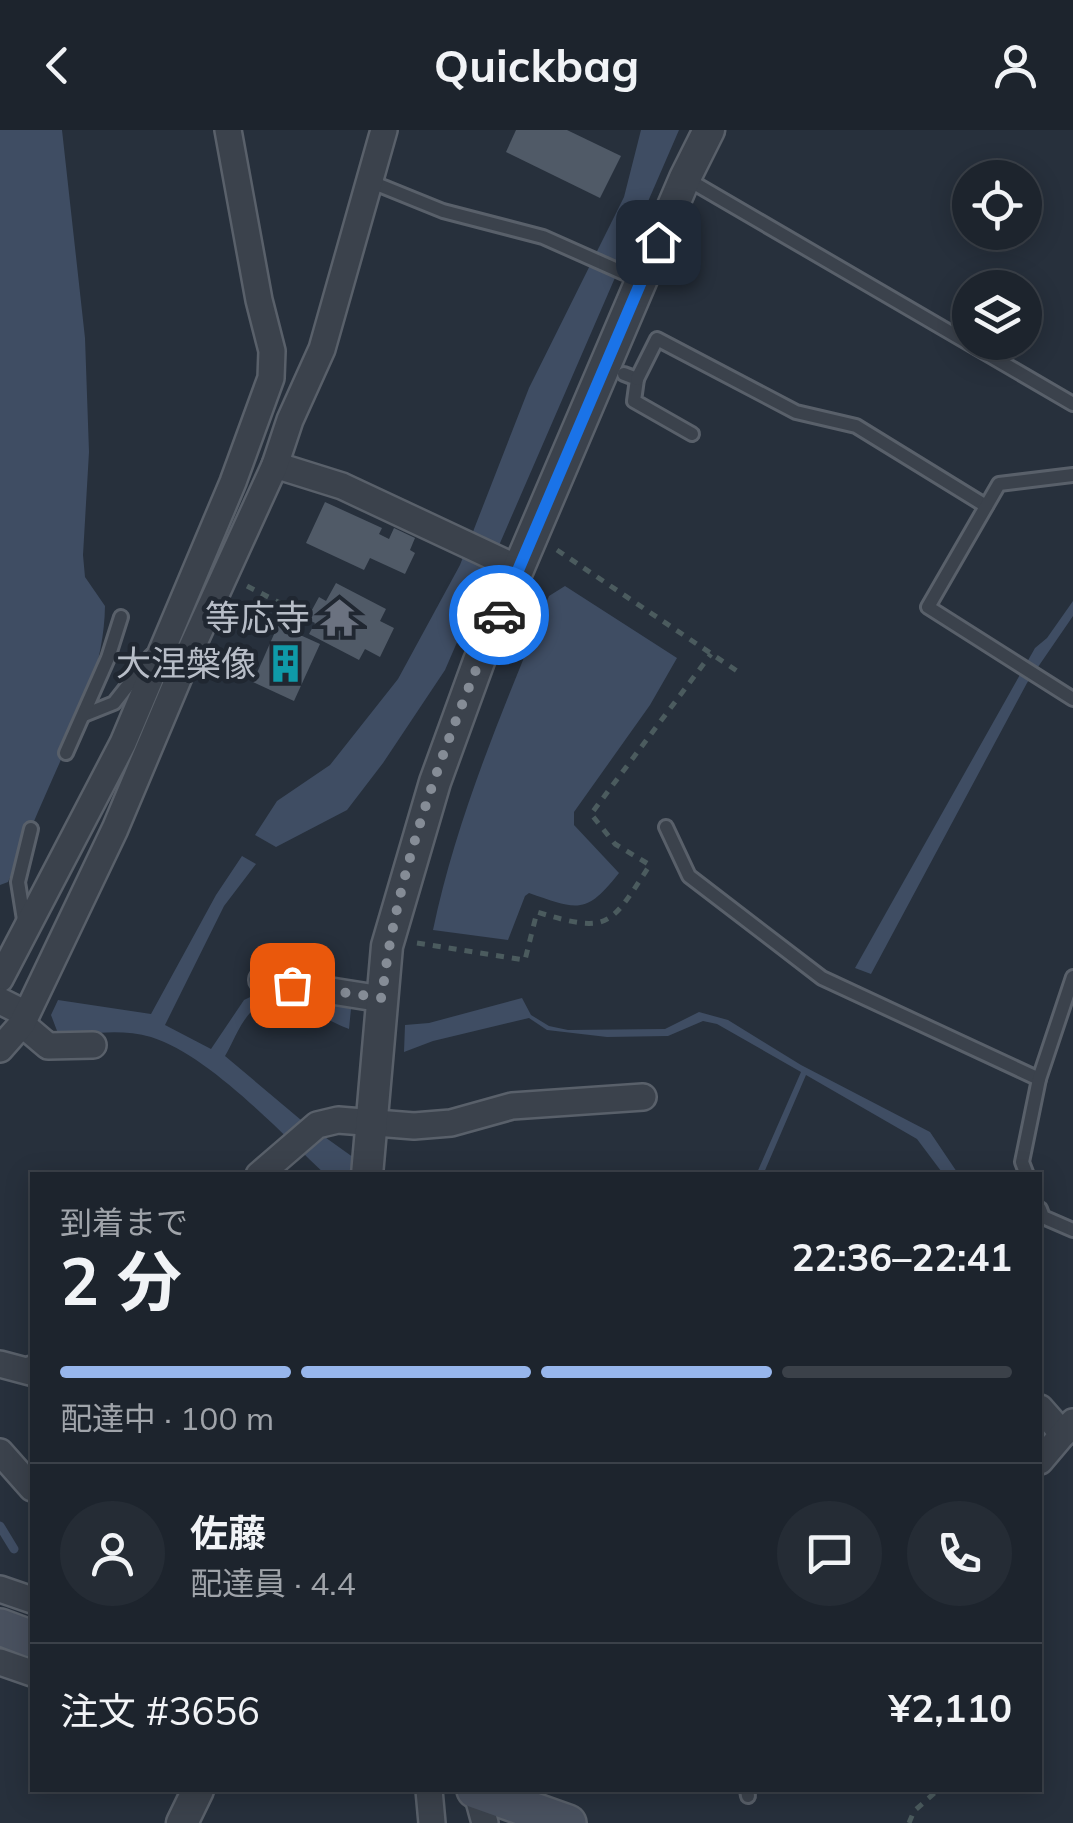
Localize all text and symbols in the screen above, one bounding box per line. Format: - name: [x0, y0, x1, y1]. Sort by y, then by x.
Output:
- text: Quickbag: [434, 37, 639, 93]
- icon: back: [30, 38, 85, 93]
- icon: person: [988, 38, 1043, 93]
- map controls: [952, 160, 1042, 360]
- button: locate: [952, 160, 1042, 250]
- pin: [616, 200, 701, 285]
- icon: home: [631, 215, 686, 270]
- button: layers: [952, 270, 1042, 360]
- courier: [449, 565, 549, 665]
- icon: car: [472, 588, 527, 643]
- place label: 等応寺: [205, 595, 310, 639]
- temple icon: 等応寺: [319, 596, 361, 638]
- place label: 大涅槃像: [116, 641, 256, 685]
- building icon: 大涅槃像: [265, 642, 307, 684]
- pin: [250, 943, 335, 1028]
- icon: bag: [265, 958, 320, 1013]
- text: 到着まで: [60, 1202, 188, 1242]
- text: 22:36–22:41: [792, 1233, 1012, 1281]
- text: 2 分: [60, 1240, 182, 1321]
- text: 配達中 · 100 m: [60, 1398, 274, 1438]
- button: person: [60, 1501, 165, 1606]
- button: chat: [777, 1501, 882, 1606]
- button: phone: [907, 1501, 1012, 1606]
- text: 佐藤: [190, 1509, 266, 1557]
- text: 配達員 · 4.4: [190, 1563, 356, 1603]
- text: ¥2,110: [889, 1684, 1012, 1732]
- text: 注文 #3656: [60, 1687, 260, 1735]

